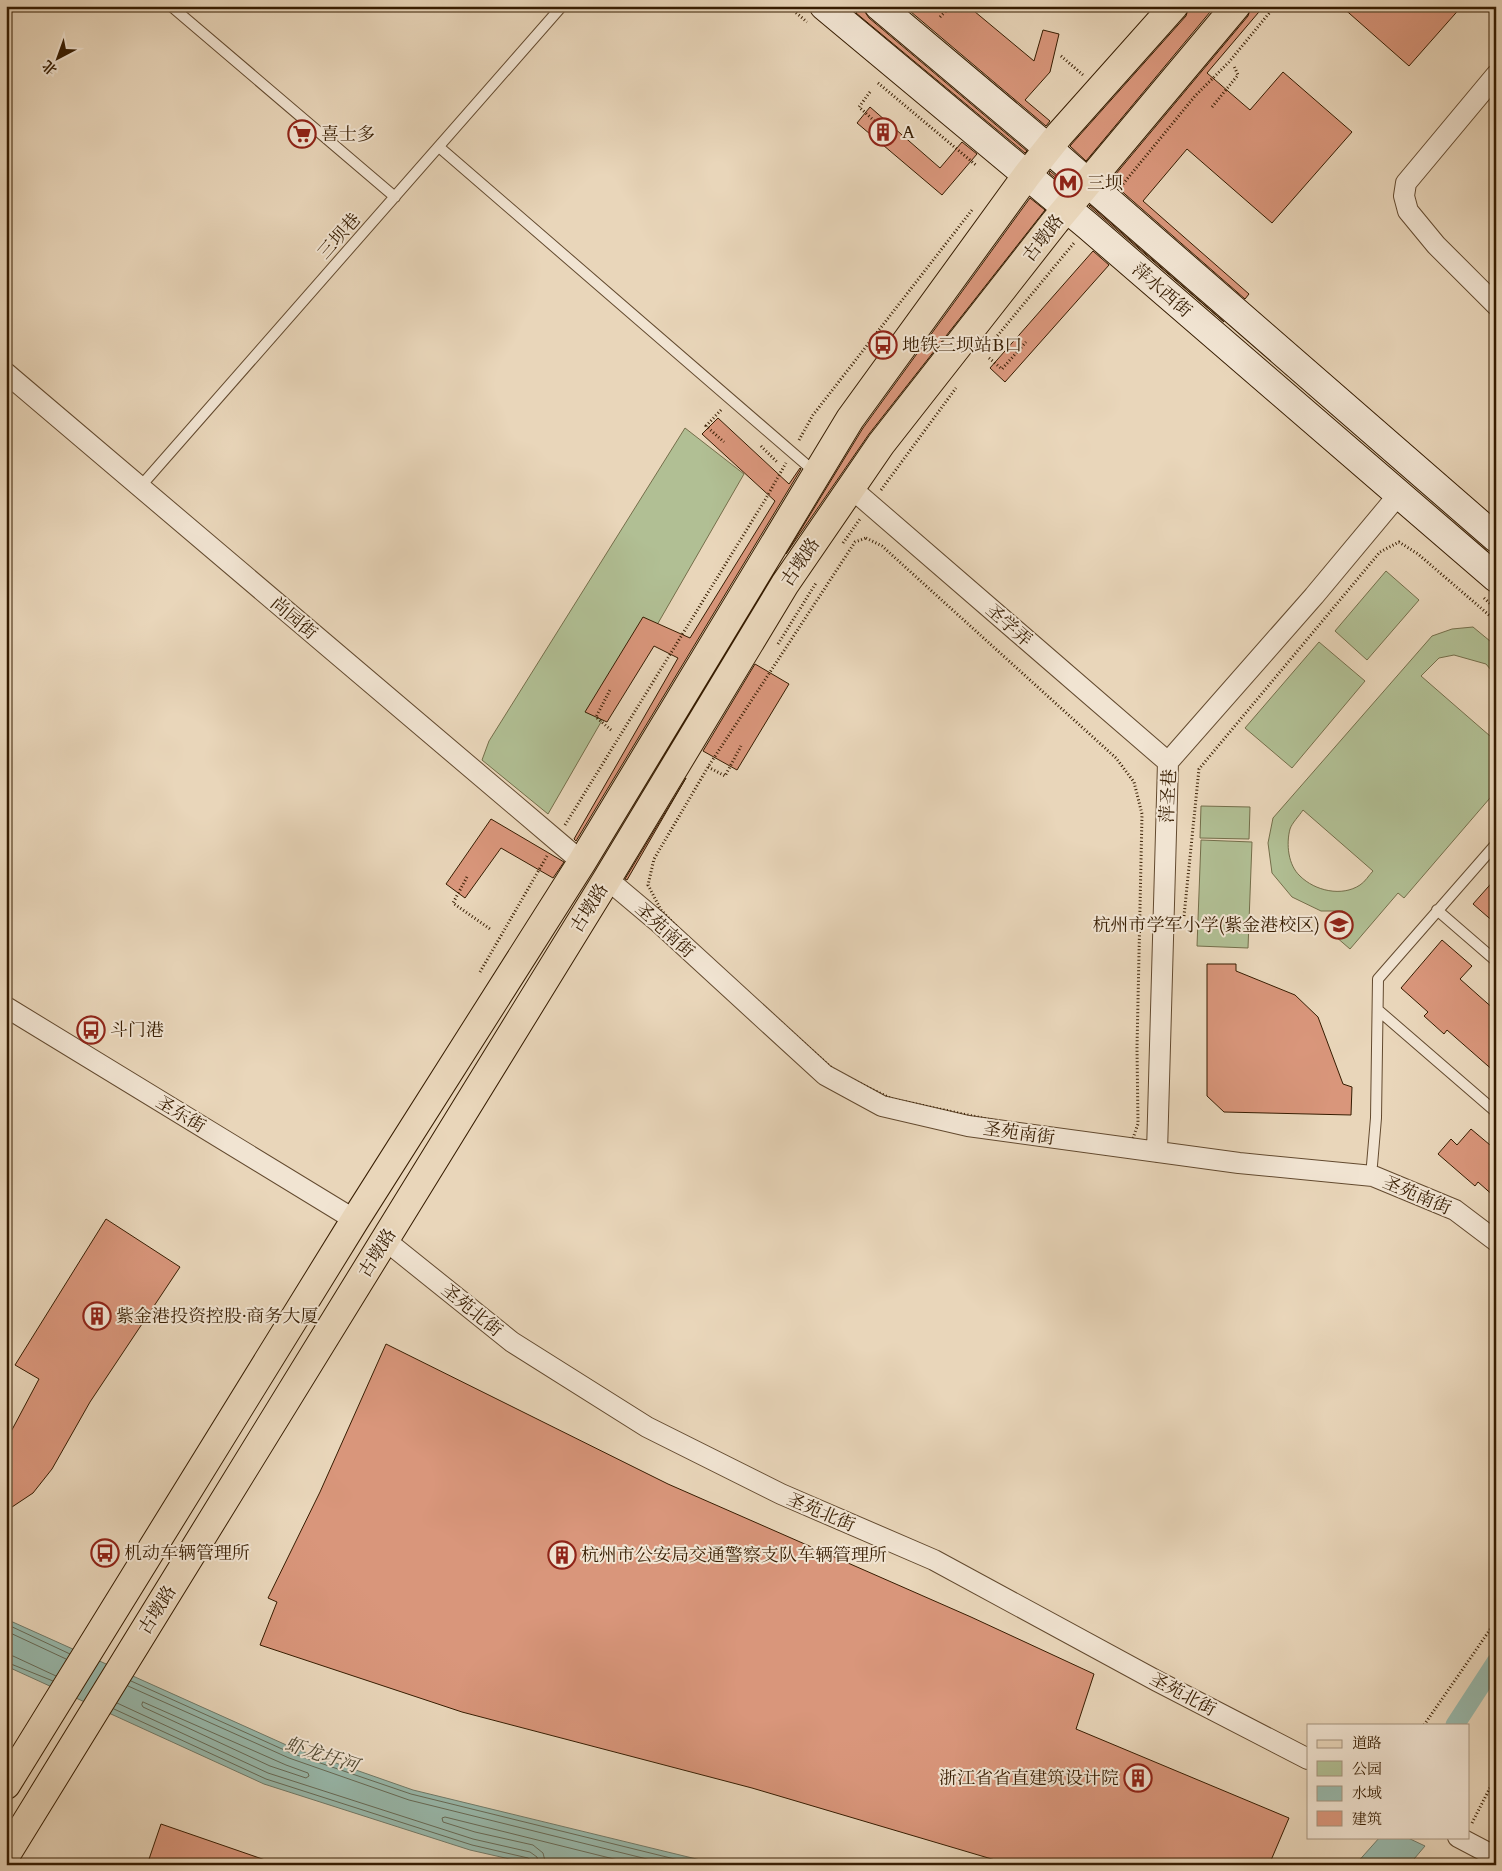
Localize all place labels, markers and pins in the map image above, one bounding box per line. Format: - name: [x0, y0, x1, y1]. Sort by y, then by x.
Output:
- building icon: A: [868, 117, 898, 147]
- supermarket icon: 喜士多: [287, 119, 317, 149]
- place label: A: [902, 120, 915, 145]
- place label: 喜士多: [321, 122, 375, 147]
- metro station icon: 三坝: [1053, 168, 1083, 198]
- place label: 三坝: [1087, 171, 1123, 196]
- bus stop icon: 地铁三坝站B口: [868, 330, 898, 360]
- place label: 地铁三坝站B口: [902, 333, 1022, 358]
- school or university icon: 杭州市学军小学(紫金港校区): [1324, 910, 1354, 940]
- place label: 杭州市学军小学(紫金港校区): [1093, 913, 1320, 938]
- bus stop icon: 斗门港: [76, 1015, 106, 1045]
- place label: 斗门港: [110, 1018, 164, 1043]
- building icon: 紫金港投资控股·商务大厦: [82, 1301, 112, 1331]
- place label: 紫金港投资控股·商务大厦: [116, 1304, 319, 1329]
- bus stop icon: 机动车辆管理所: [90, 1538, 120, 1568]
- building icon: 杭州市公安局交通警察支队车辆管理所: [547, 1540, 577, 1570]
- place label: 机动车辆管理所: [124, 1541, 250, 1566]
- place label: 杭州市公安局交通警察支队车辆管理所: [581, 1543, 887, 1568]
- building icon: 浙江省省直建筑设计院: [1123, 1763, 1153, 1793]
- place label: 浙江省省直建筑设计院: [939, 1766, 1119, 1791]

